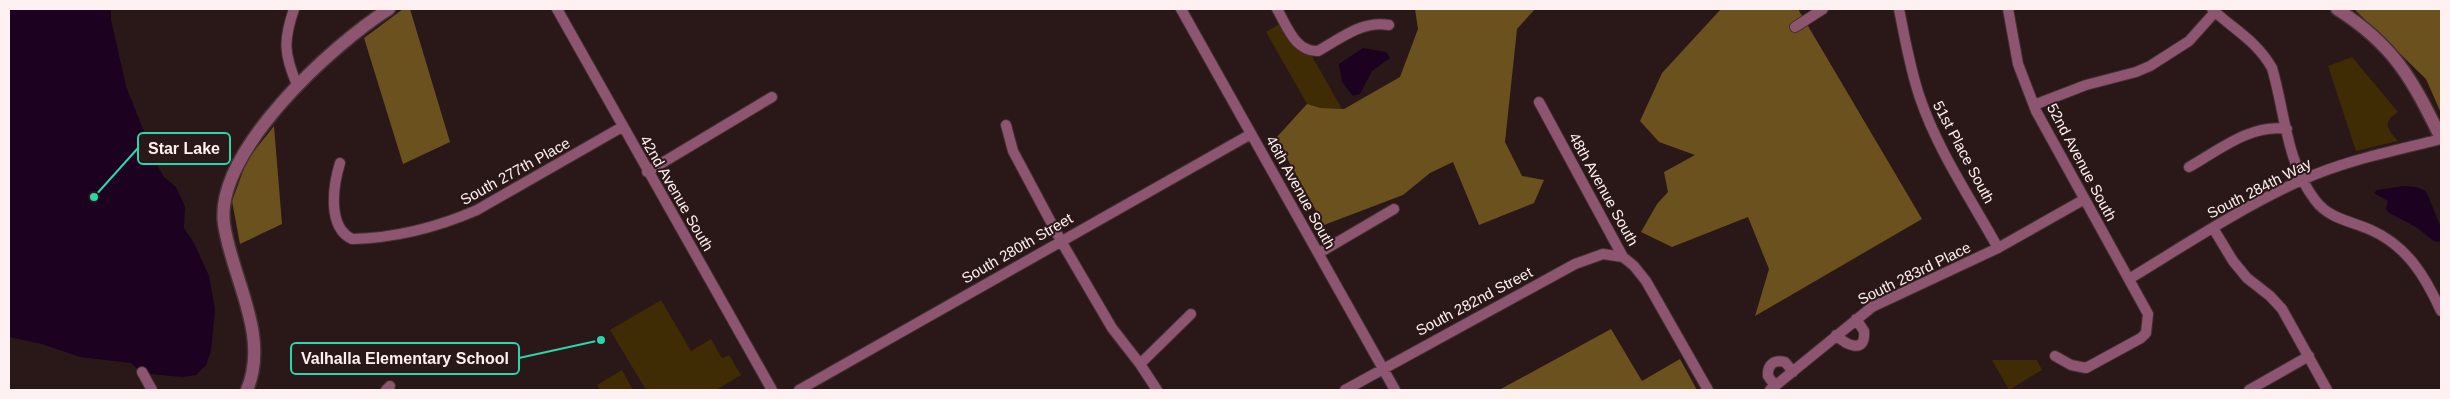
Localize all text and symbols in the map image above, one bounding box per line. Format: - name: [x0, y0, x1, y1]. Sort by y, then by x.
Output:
- street label: 51st Place South: [1930, 98, 1998, 206]
- street label: 52nd Avenue South: [2044, 100, 2120, 224]
- street label: 48th Avenue South: [1566, 130, 1642, 248]
- street label: 42nd Avenue South: [637, 132, 717, 254]
- callout: Star Lake: [138, 133, 230, 164]
- street label: 46th Avenue South: [1263, 133, 1339, 251]
- street label: South 277th Place: [457, 134, 573, 208]
- text: Star Lake: [148, 140, 220, 157]
- street label: South 284th Way: [2204, 154, 2314, 222]
- street label: South 280th Street: [959, 209, 1076, 287]
- street label: South 283rd Place: [1855, 238, 1973, 308]
- street label: South 282nd Street: [1413, 263, 1536, 339]
- callout: Valhalla Elementary School: [291, 343, 519, 374]
- text: Valhalla Elementary School: [301, 350, 509, 367]

